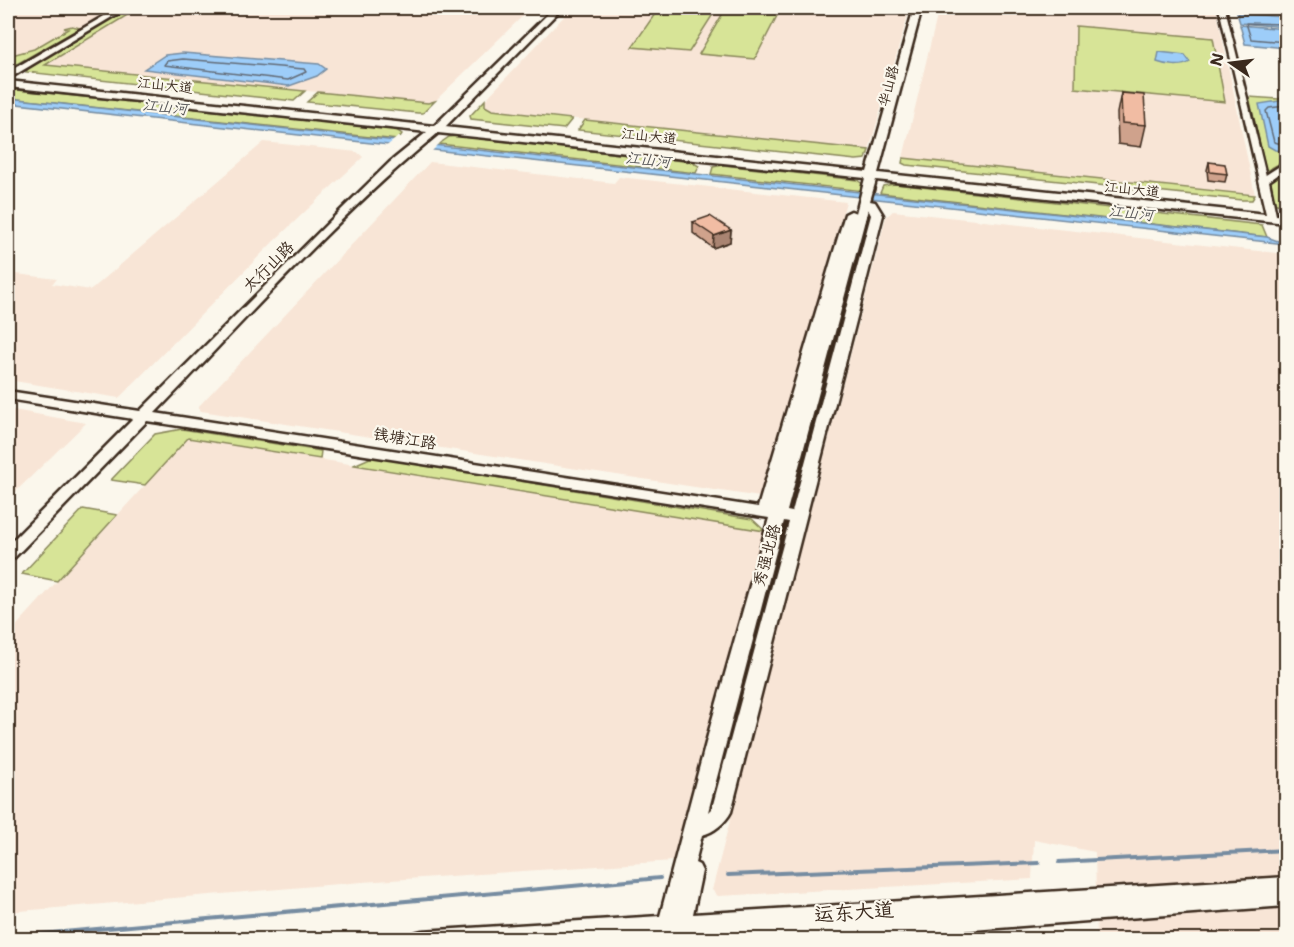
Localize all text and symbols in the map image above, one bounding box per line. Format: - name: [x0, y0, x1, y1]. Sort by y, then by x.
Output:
- north arrow: [1201, 33, 1261, 93]
- text: N: [1205, 51, 1229, 68]
- street label: 华山路: [874, 63, 902, 109]
- street label: 江山大道: [136, 73, 194, 97]
- water label: 江山河: [142, 95, 191, 120]
- street label: 江山大道: [620, 124, 678, 148]
- water label: 江山河: [625, 148, 674, 173]
- street label: 江山大道: [1103, 177, 1161, 201]
- water label: 江山河: [1108, 201, 1157, 226]
- street label: 太行山路: [238, 236, 298, 296]
- street label: 钱塘江路: [372, 423, 438, 454]
- street label: 秀强北路: [748, 521, 785, 589]
- street label: 运东大道: [813, 896, 895, 928]

